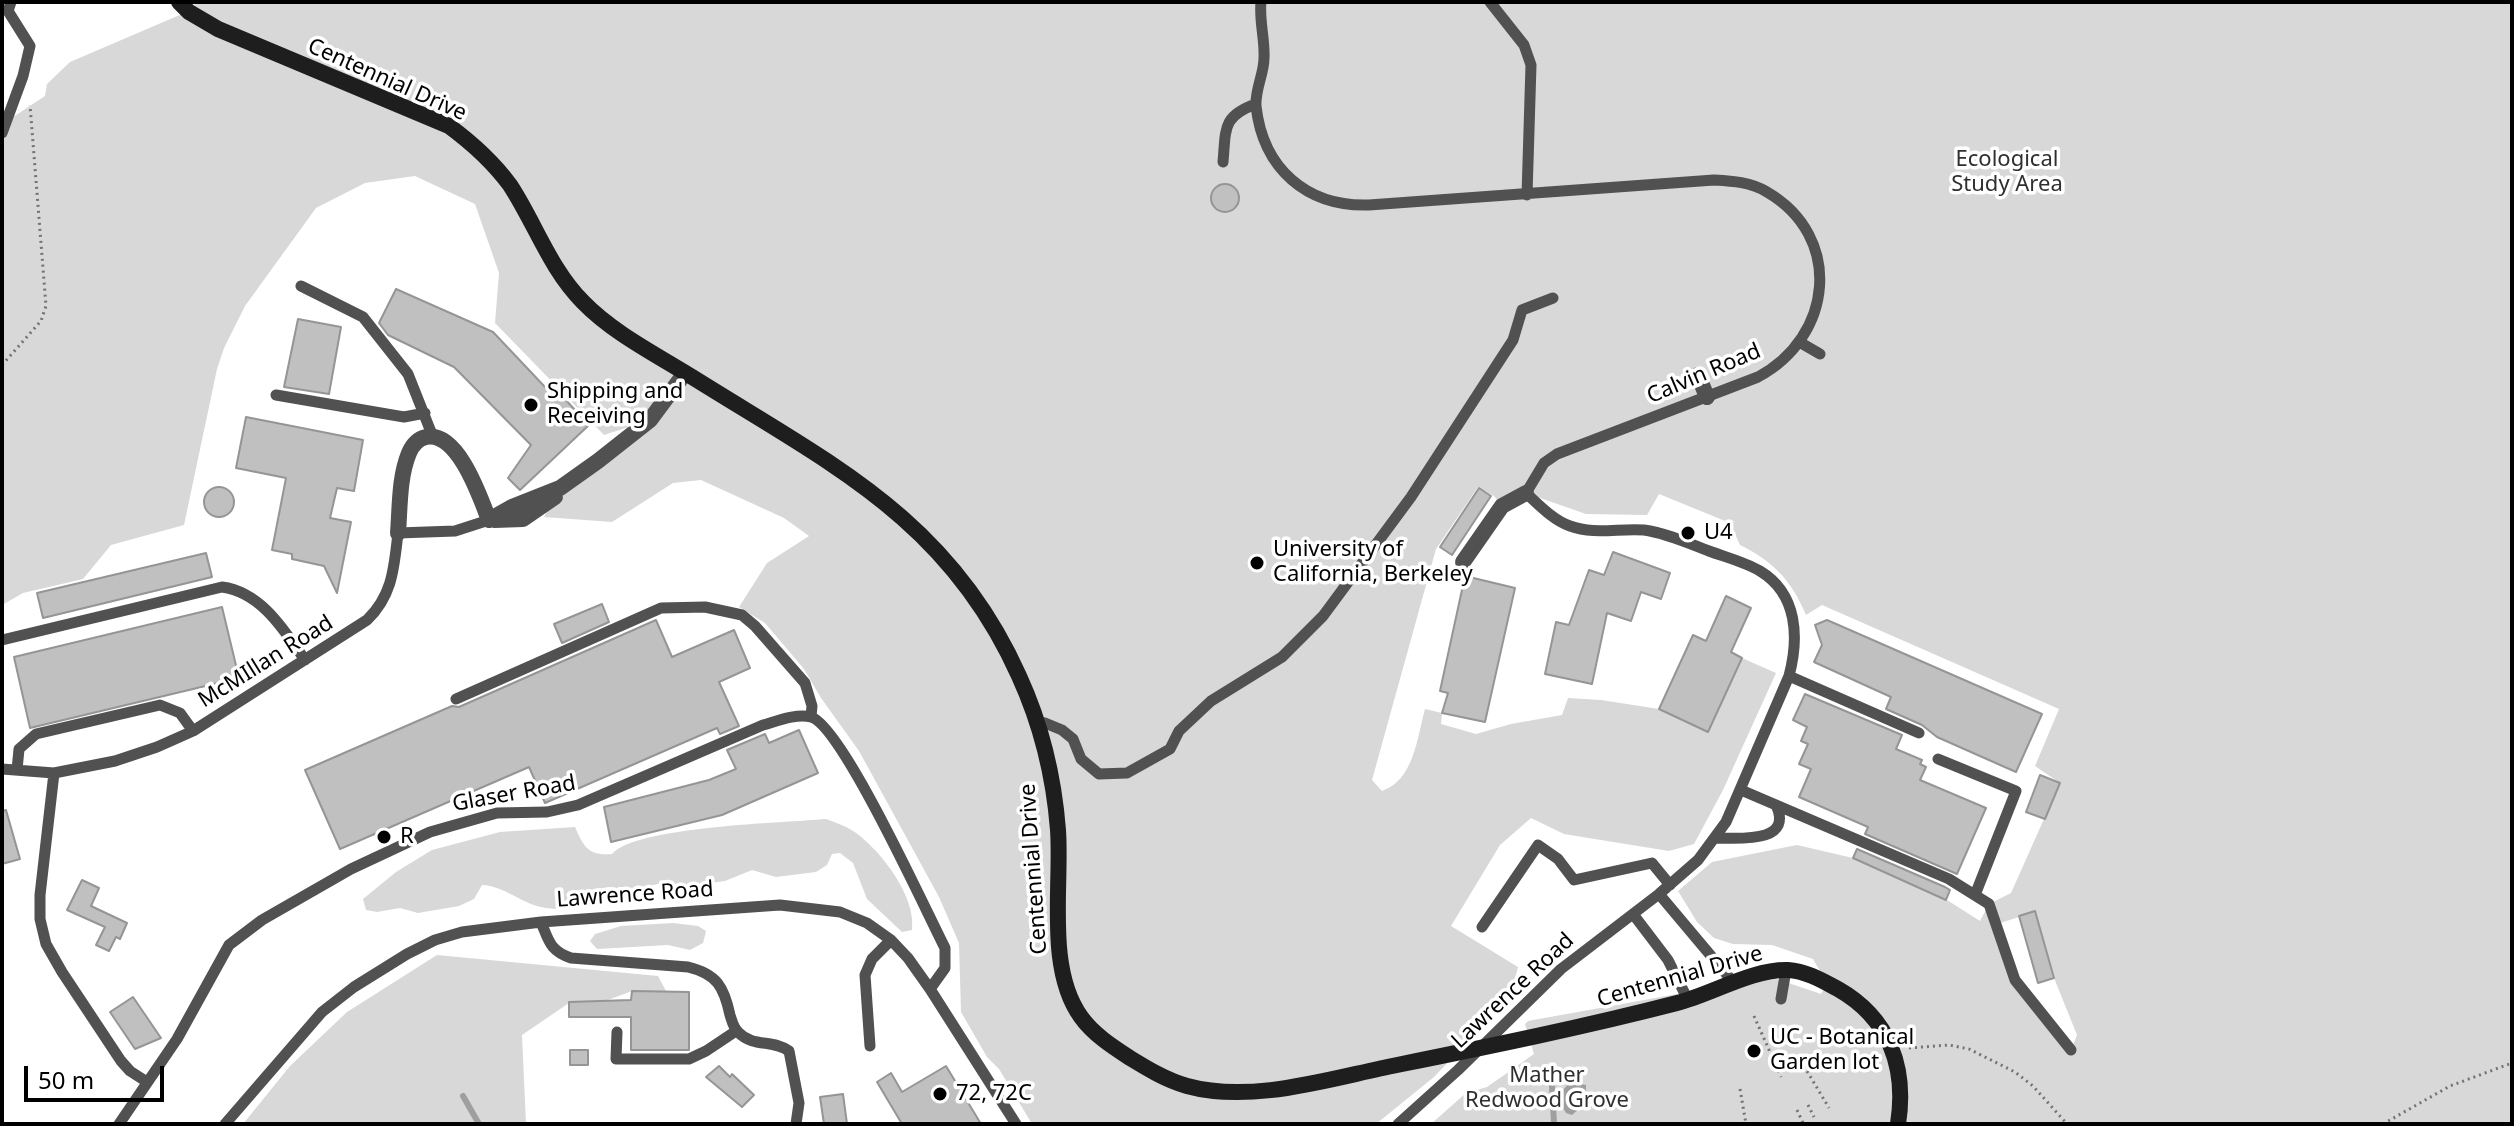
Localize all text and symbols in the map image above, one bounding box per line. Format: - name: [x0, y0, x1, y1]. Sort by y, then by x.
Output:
- street label: Centennial Drive: [303, 33, 471, 127]
- park label: Ecological Study Area: [1951, 147, 2063, 198]
- street label: Calvin Road: [1643, 338, 1765, 410]
- place label: Shipping and Receiving: [547, 379, 683, 430]
- marker: Shipping and Receiving: [522, 396, 540, 414]
- place label: U4: [1704, 520, 1733, 546]
- marker: U4: [1679, 524, 1697, 542]
- place label: University of California, Berkeley: [1273, 537, 1473, 588]
- marker: University of California, Berkeley: [1248, 554, 1266, 572]
- street label: McMIllan Road: [194, 610, 338, 714]
- street label: Glaser Road: [450, 770, 578, 818]
- street label: Centennial Drive: [1015, 783, 1053, 955]
- place label: R: [400, 824, 414, 850]
- marker: R: [375, 828, 393, 846]
- street label: Lawrence Road: [556, 876, 714, 914]
- street label: Lawrence Road: [1446, 928, 1580, 1054]
- street label: Centennial Drive: [1594, 941, 1766, 1013]
- place label: UC - Botanical Garden lot: [1770, 1025, 1914, 1076]
- marker: UC - Botanical Garden lot: [1745, 1042, 1763, 1060]
- scale bar: [28, 1050, 168, 1100]
- text: 50 m: [38, 1063, 94, 1096]
- park label: Mather Redwood Grove: [1465, 1063, 1629, 1114]
- place label: 72, 72C: [956, 1081, 1032, 1107]
- marker: 72, 72C: [931, 1085, 949, 1103]

